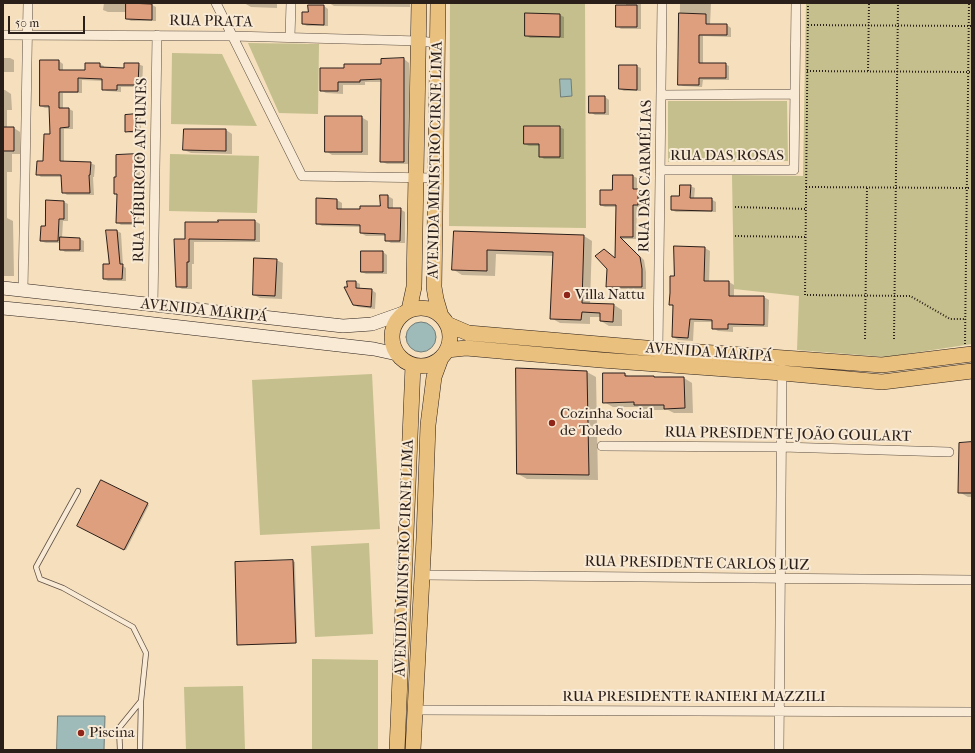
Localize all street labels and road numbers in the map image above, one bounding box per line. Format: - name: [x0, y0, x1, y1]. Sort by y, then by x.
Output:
- street label: RUA PRATA: [169, 12, 253, 32]
- street label: AVENIDA MINISTRO CIRNE LIMA: [425, 41, 447, 279]
- street label: RUA TÍBURCIO ANTUNES: [130, 78, 152, 262]
- street label: RUA DAS CARMÉLIAS: [636, 100, 656, 252]
- street label: RUA DAS ROSAS: [670, 147, 784, 165]
- street label: AVENIDA MARIPÁ: [140, 295, 268, 327]
- street label: AVENIDA MARIPÁ: [645, 340, 773, 366]
- street label: RUA PRESIDENTE JOÃO GOULART: [664, 424, 912, 446]
- street label: AVENIDA MINISTRO CIRNE LIMA: [392, 439, 418, 677]
- street label: RUA PRESIDENTE CARLOS LUZ: [584, 553, 810, 575]
- street label: RUA PRESIDENTE RANIERI MAZZILI: [562, 688, 826, 706]

